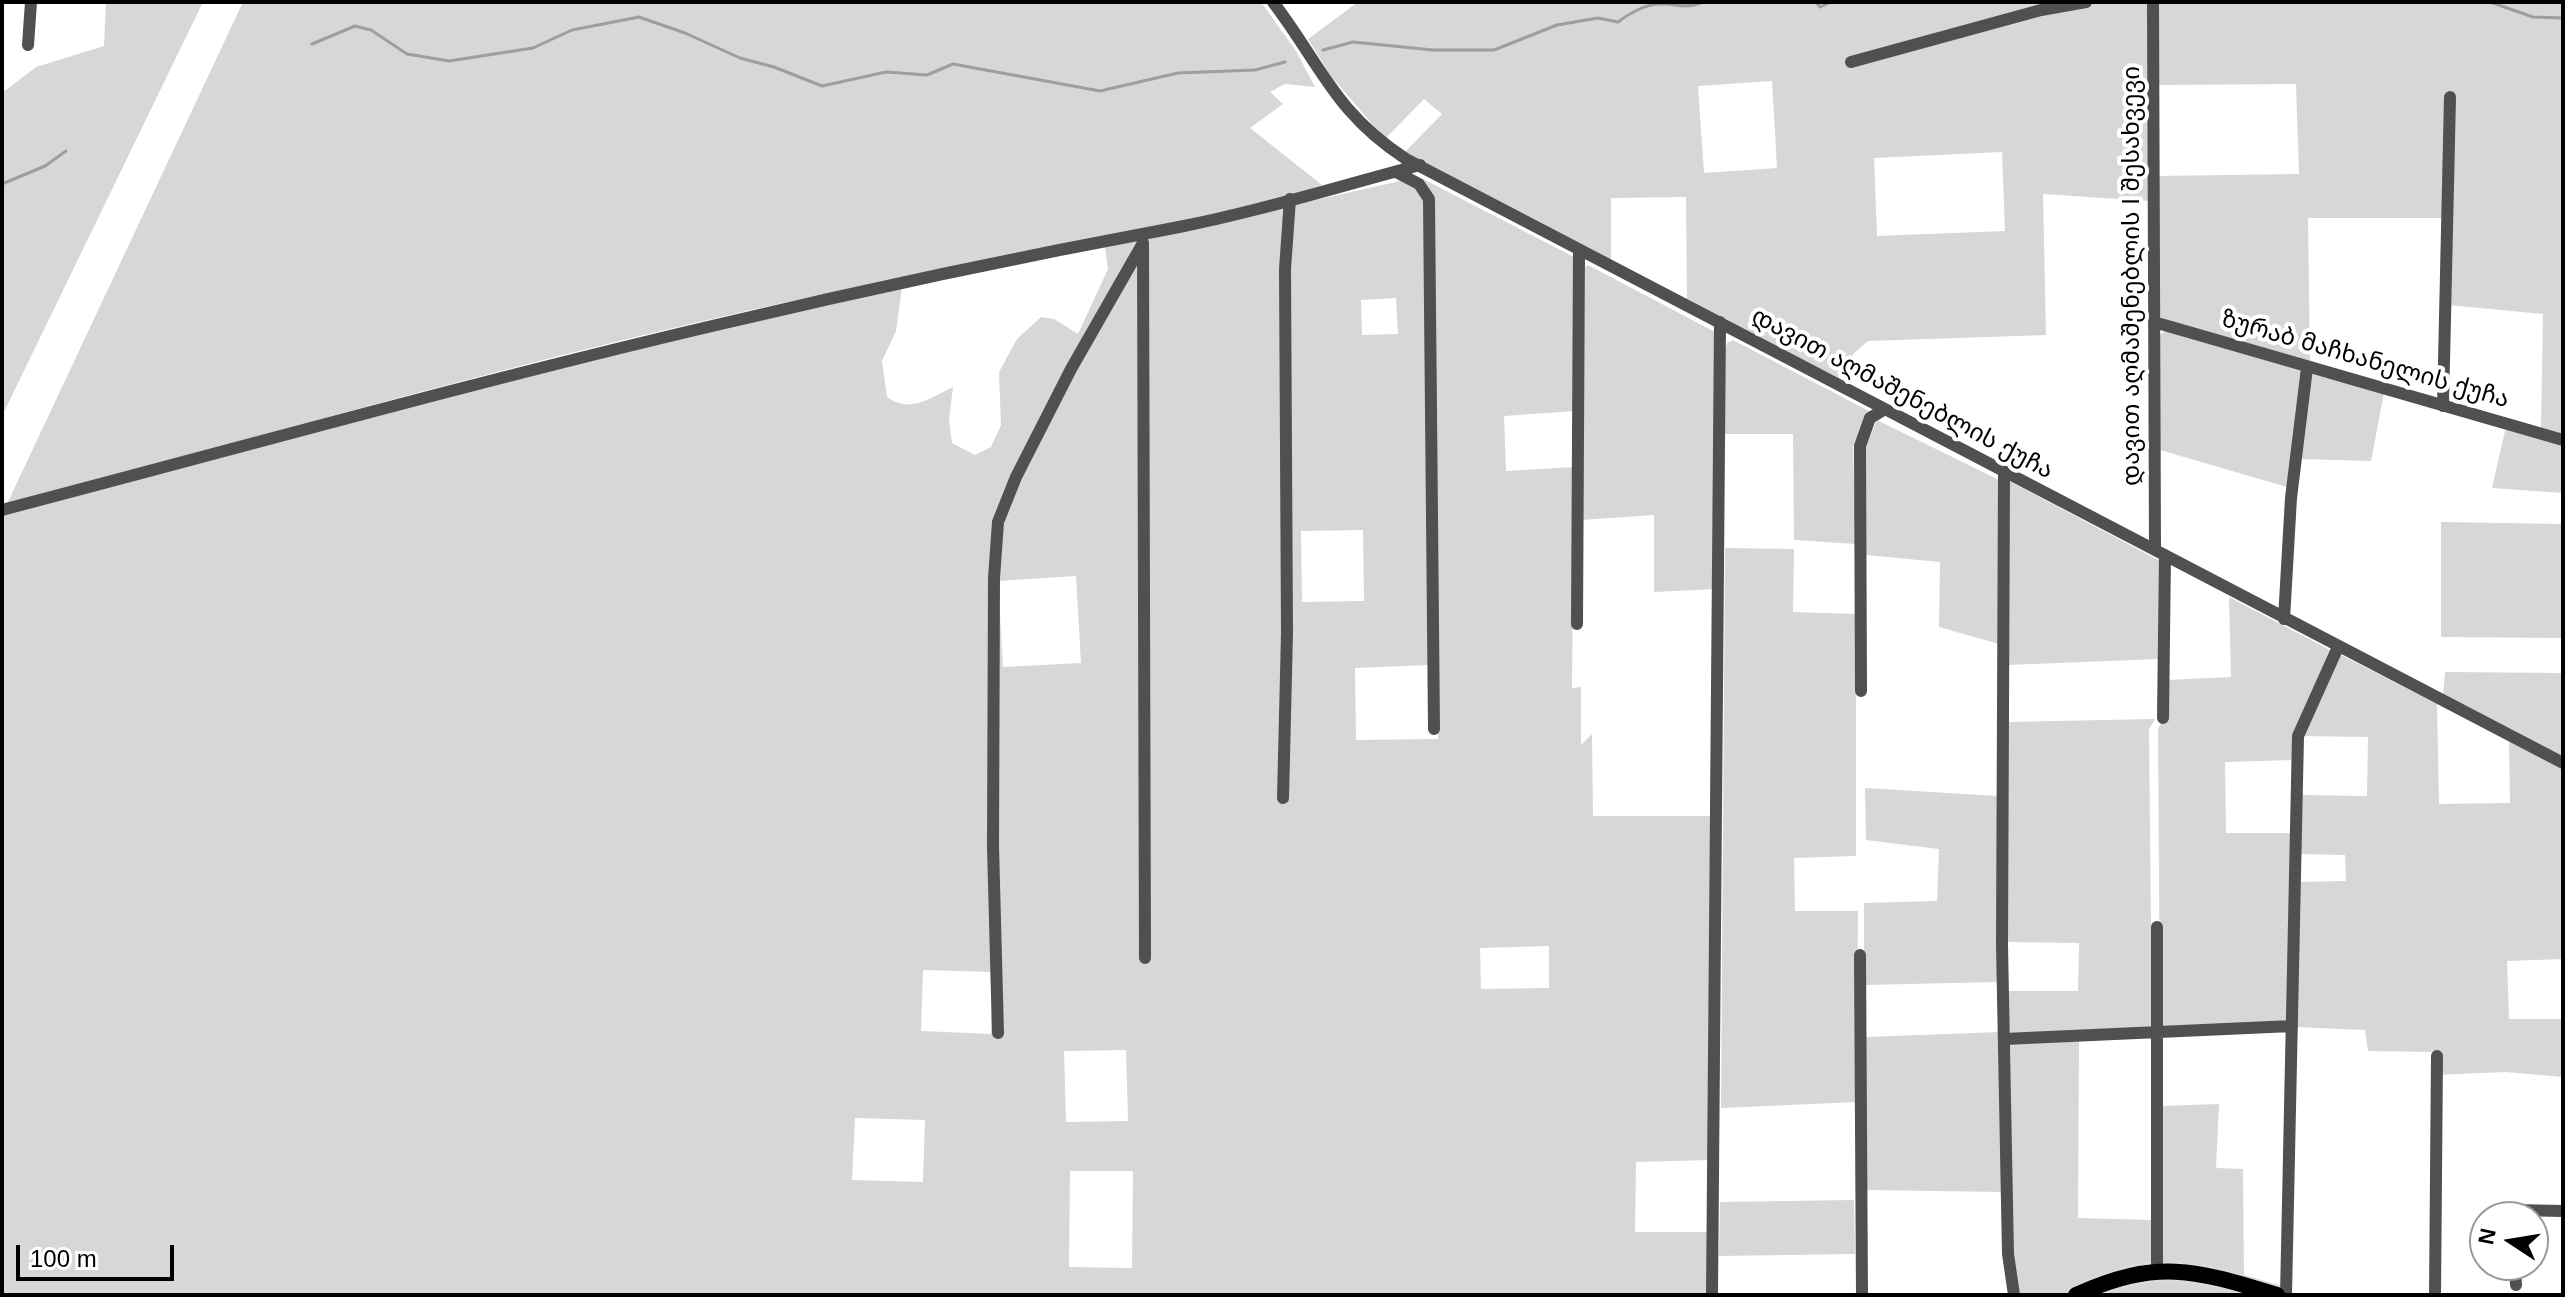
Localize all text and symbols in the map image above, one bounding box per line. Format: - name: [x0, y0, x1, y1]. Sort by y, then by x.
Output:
- street label: დავით აღმაშენებლის I შესახვევი: [2118, 66, 2146, 486]
- street label: დავით აღმაშენებლის ქუჩა: [1746, 302, 2058, 486]
- street label: ზურაბ მაჩხანელის ქუჩა: [2218, 305, 2512, 415]
- north arrow: [2469, 1201, 2549, 1281]
- text: N: [2473, 1226, 2501, 1247]
- scale bar: [20, 1229, 178, 1279]
- text: 100 m: [30, 1245, 97, 1272]

